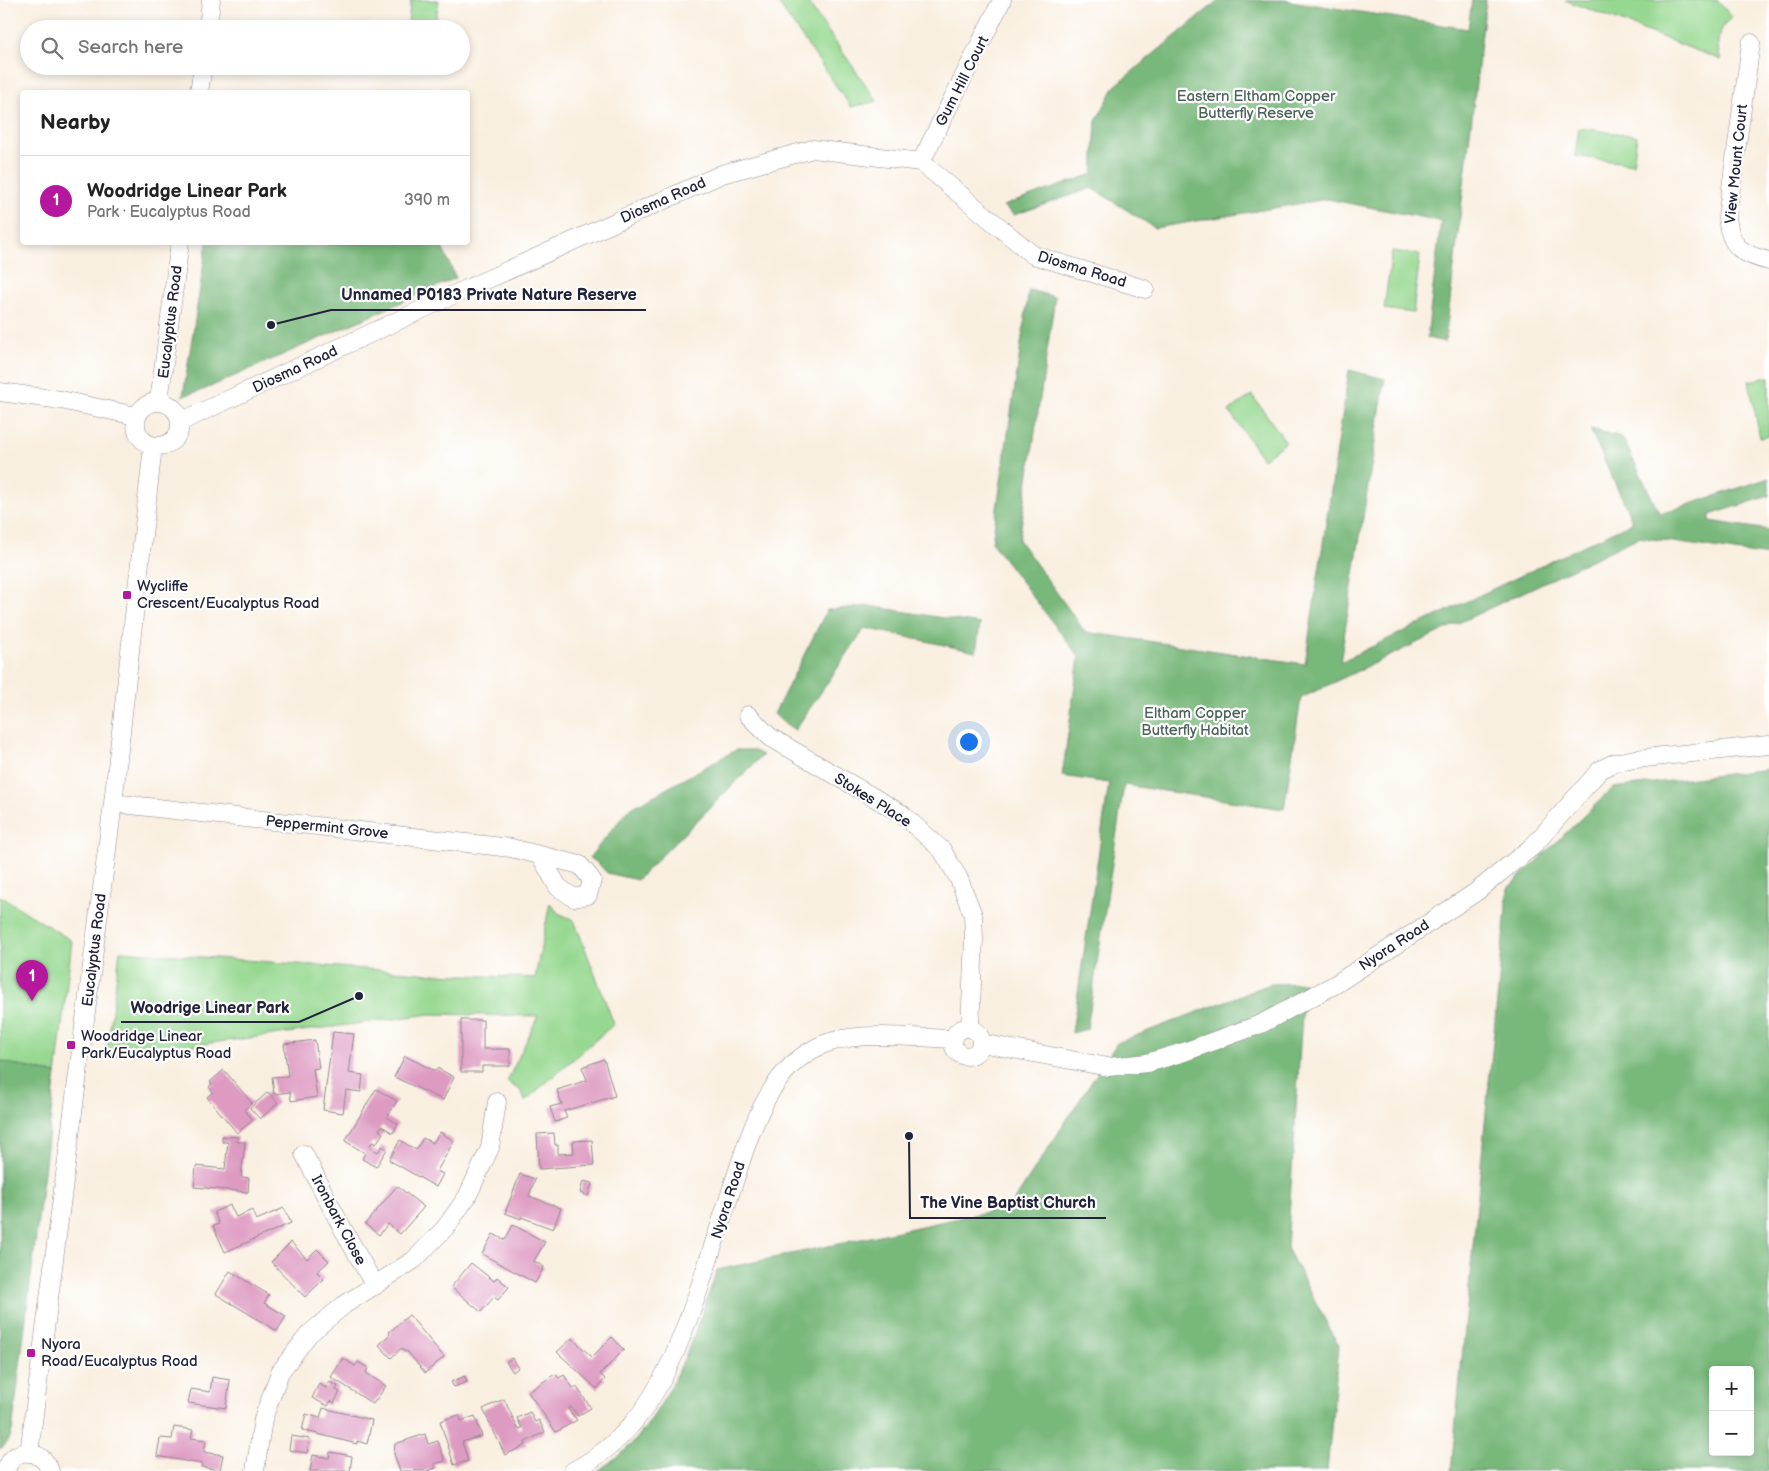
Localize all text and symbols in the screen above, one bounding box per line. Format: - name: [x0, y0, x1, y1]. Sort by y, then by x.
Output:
- search box: [20, 20, 470, 75]
- street label: Gum Hill Court: [932, 33, 994, 130]
- icon: search: [38, 34, 66, 62]
- text: Search here: [78, 36, 183, 59]
- park label: Eastern Eltham Copper Butterfly Reserve: [1177, 87, 1336, 123]
- street label: View Mount Court: [1721, 103, 1752, 225]
- text: Nearby: [40, 110, 110, 135]
- street label: Diosma Road: [617, 173, 709, 228]
- text: Woodridge Linear Park: [87, 180, 287, 203]
- text: 1: [53, 191, 59, 210]
- text: 390 m: [404, 191, 450, 210]
- text: Park · Eucalyptus Road: [87, 203, 251, 222]
- street label: Diosma Road: [1035, 247, 1128, 292]
- street label: Eucalyptus Road: [154, 265, 187, 380]
- callout: Unnamed P0183 Private Nature Reserve: [331, 279, 646, 310]
- text: Unnamed P0183 Private Nature Reserve: [341, 286, 637, 305]
- street label: Diosma Road: [250, 341, 341, 397]
- place label: Wycliffe Crescent/Eucalyptus Road: [137, 577, 319, 613]
- marker: Wycliffe Crescent/Eucalyptus Road: [121, 589, 133, 601]
- park label: Eltham Copper Butterfly Habitat: [1141, 704, 1249, 740]
- your location: [956, 729, 982, 755]
- street label: Stokes Place: [831, 769, 915, 832]
- street label: Peppermint Grove: [265, 812, 389, 843]
- street label: Eucalyptus Road: [78, 893, 111, 1008]
- street label: Nyora Road: [1356, 916, 1433, 975]
- pin: 1: [16, 960, 48, 1001]
- callout: Woodrige Linear Park: [121, 991, 299, 1022]
- text: Woodrige Linear Park: [131, 999, 290, 1018]
- place label: Woodridge Linear Park/Eucalyptus Road: [81, 1027, 231, 1063]
- marker: Woodridge Linear Park/Eucalyptus Road: [65, 1039, 77, 1051]
- street label: Nyora Road: [707, 1159, 750, 1241]
- street label: Ironbark Close: [307, 1172, 370, 1269]
- callout: The Vine Baptist Church: [910, 1187, 1106, 1218]
- text: The Vine Baptist Church: [920, 1194, 1096, 1213]
- place label: Nyora Road/Eucalyptus Road: [41, 1335, 198, 1371]
- marker: Nyora Road/Eucalyptus Road: [25, 1347, 37, 1359]
- map controls: [1709, 1366, 1754, 1456]
- button: +: [1709, 1366, 1754, 1411]
- button: −: [1709, 1411, 1754, 1456]

